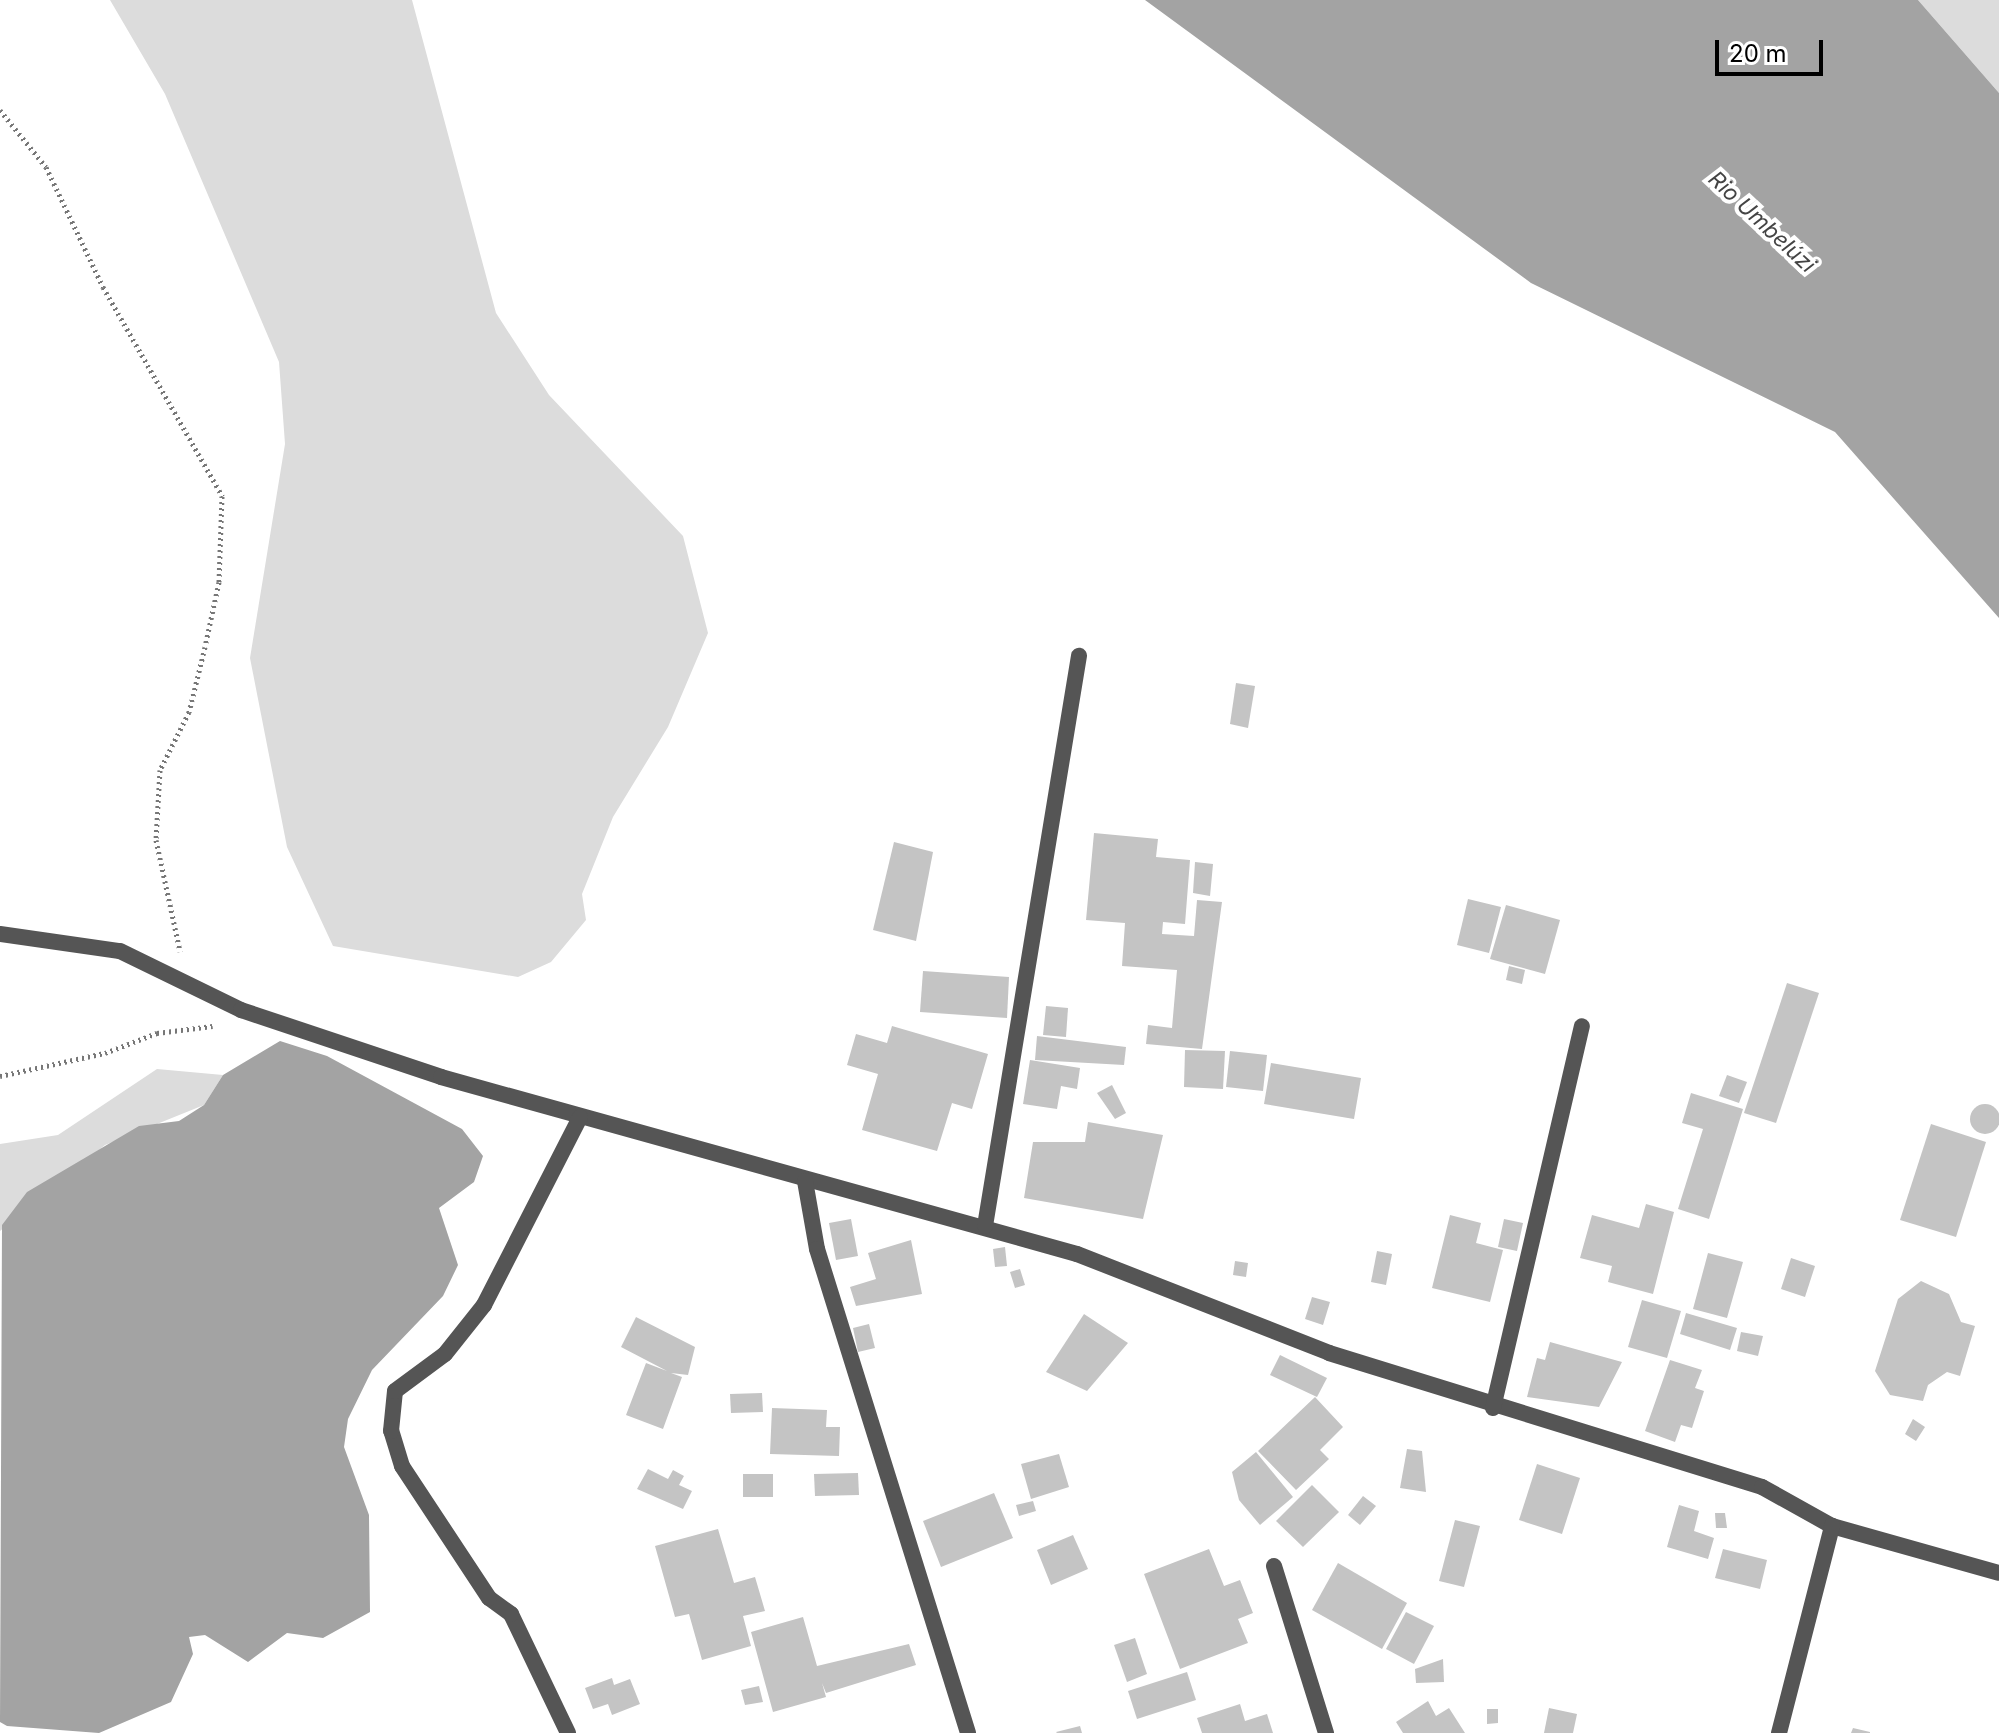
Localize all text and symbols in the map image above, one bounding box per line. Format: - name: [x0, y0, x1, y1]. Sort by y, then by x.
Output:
- scale bar: [1719, 24, 1827, 74]
- text: 20 m: [1729, 39, 1787, 68]
- water label: Rio Umbelúzi: [1703, 166, 1821, 278]

